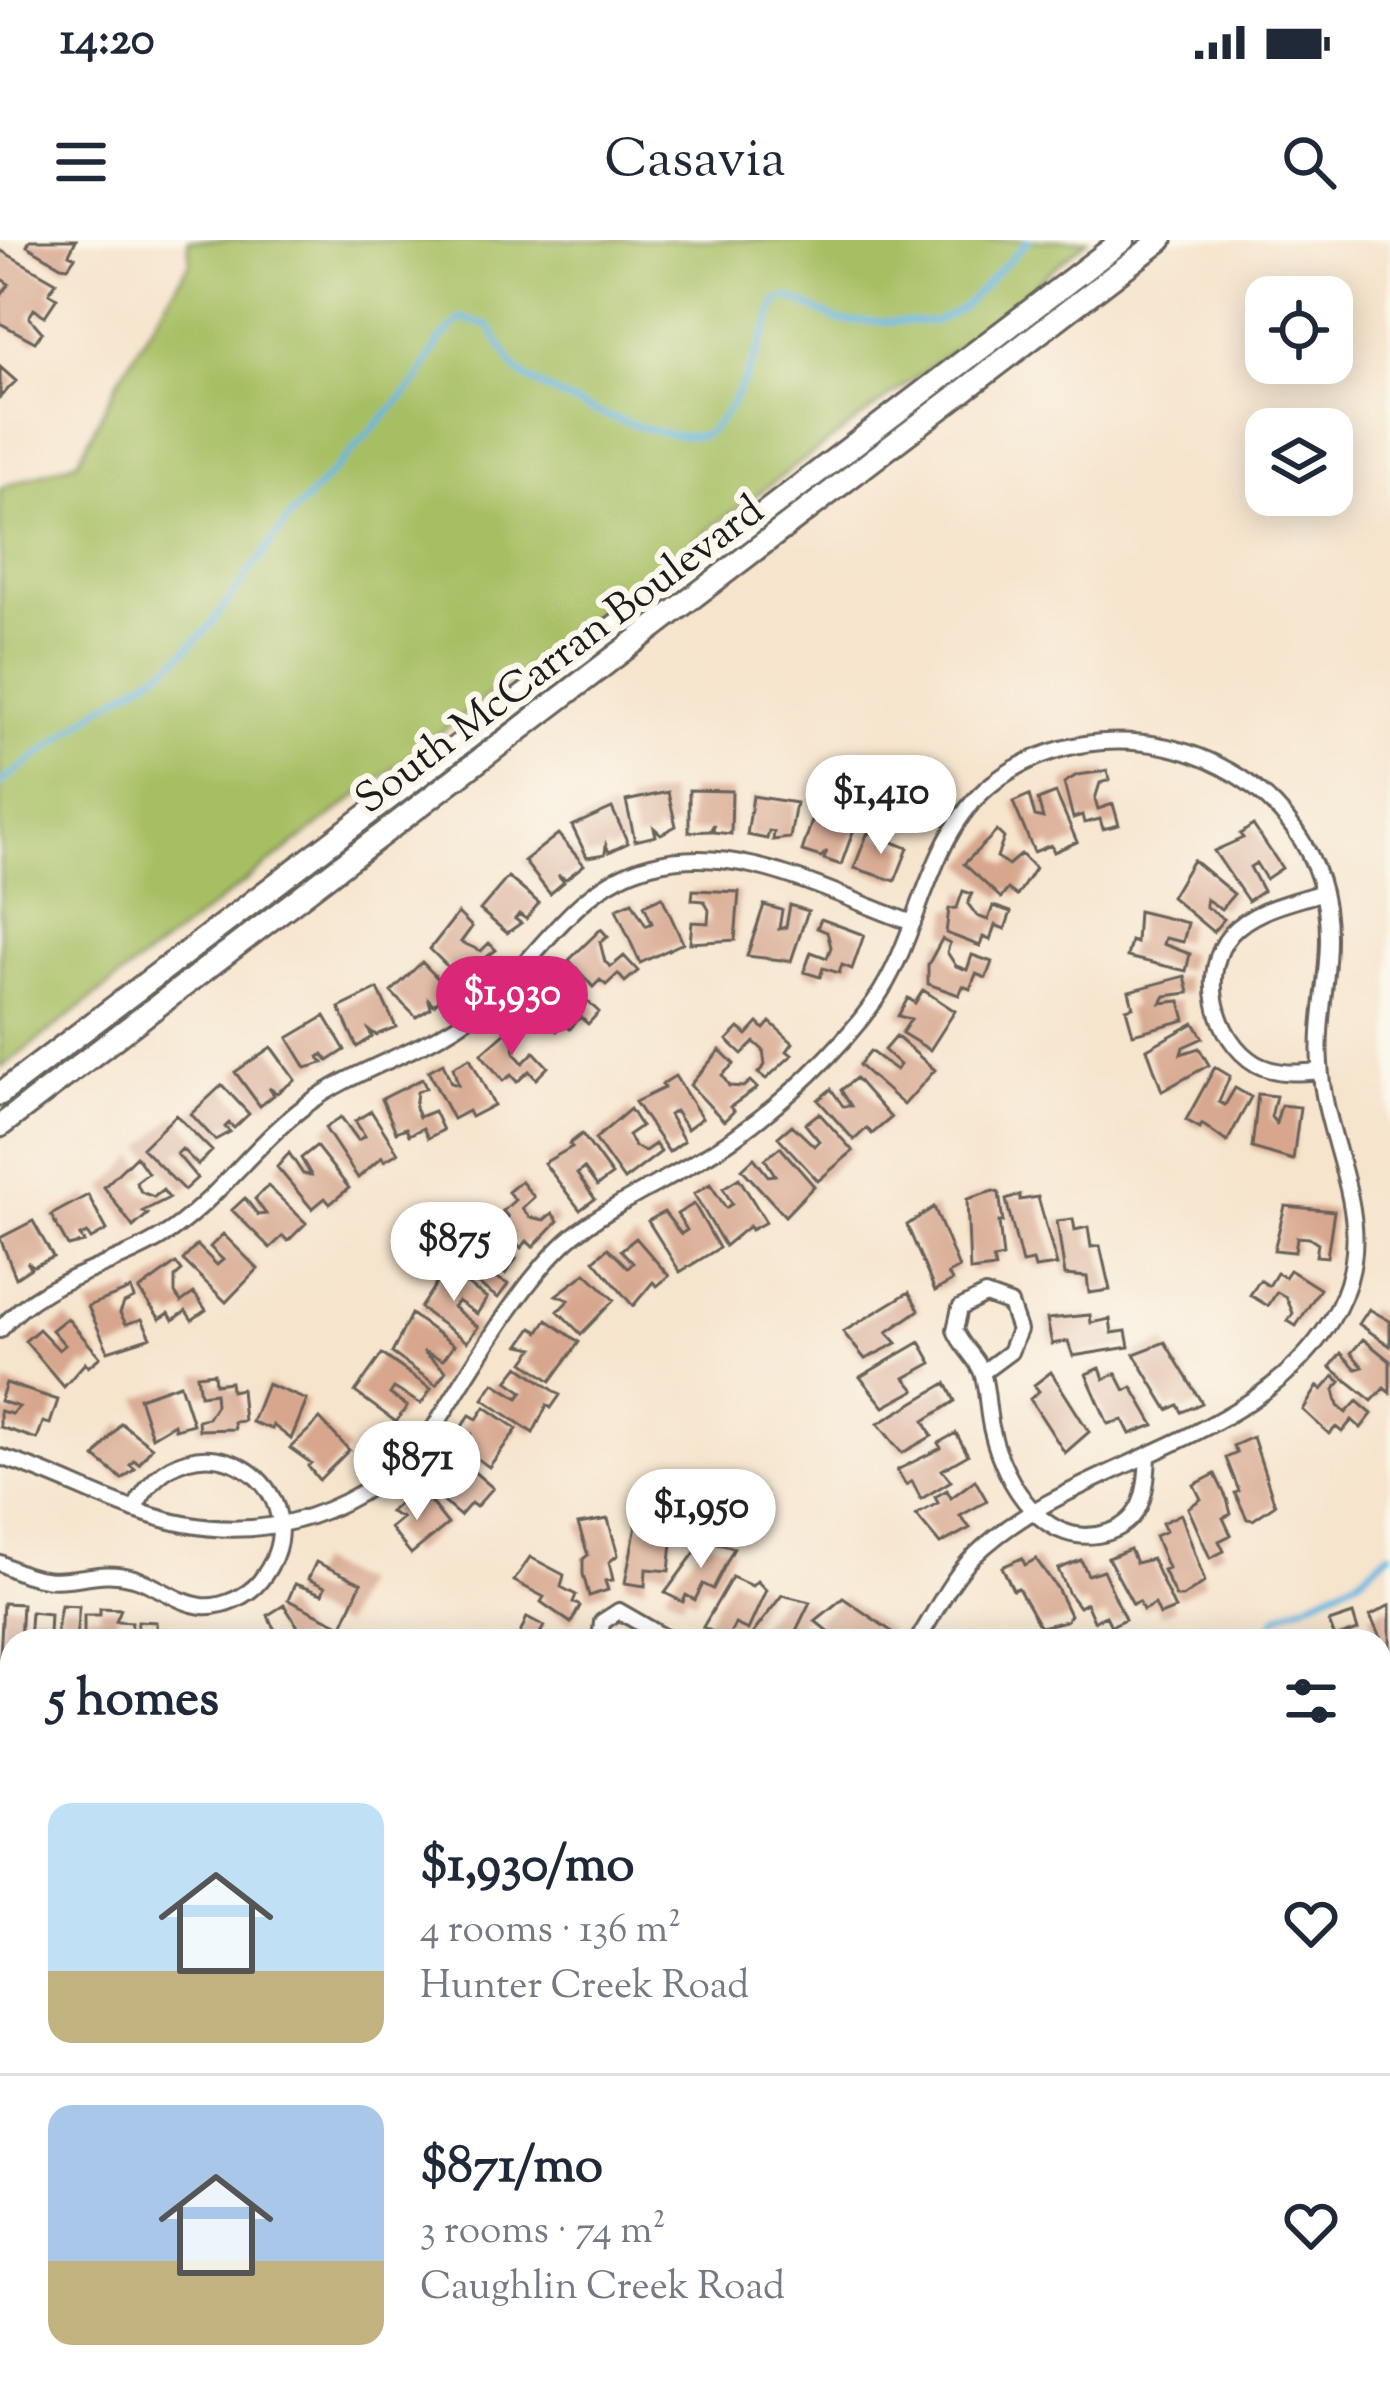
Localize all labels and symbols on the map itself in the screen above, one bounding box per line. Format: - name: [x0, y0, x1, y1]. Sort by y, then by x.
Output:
- street label: South McCarran Boulevard: [344, 483, 778, 831]
- pin: $1,410: [783, 755, 979, 857]
- pin: $1,930: [414, 956, 610, 1058]
- pin: $875: [383, 1202, 525, 1304]
- pin: $871: [346, 1421, 488, 1523]
- pin: $1,950: [603, 1469, 799, 1571]

